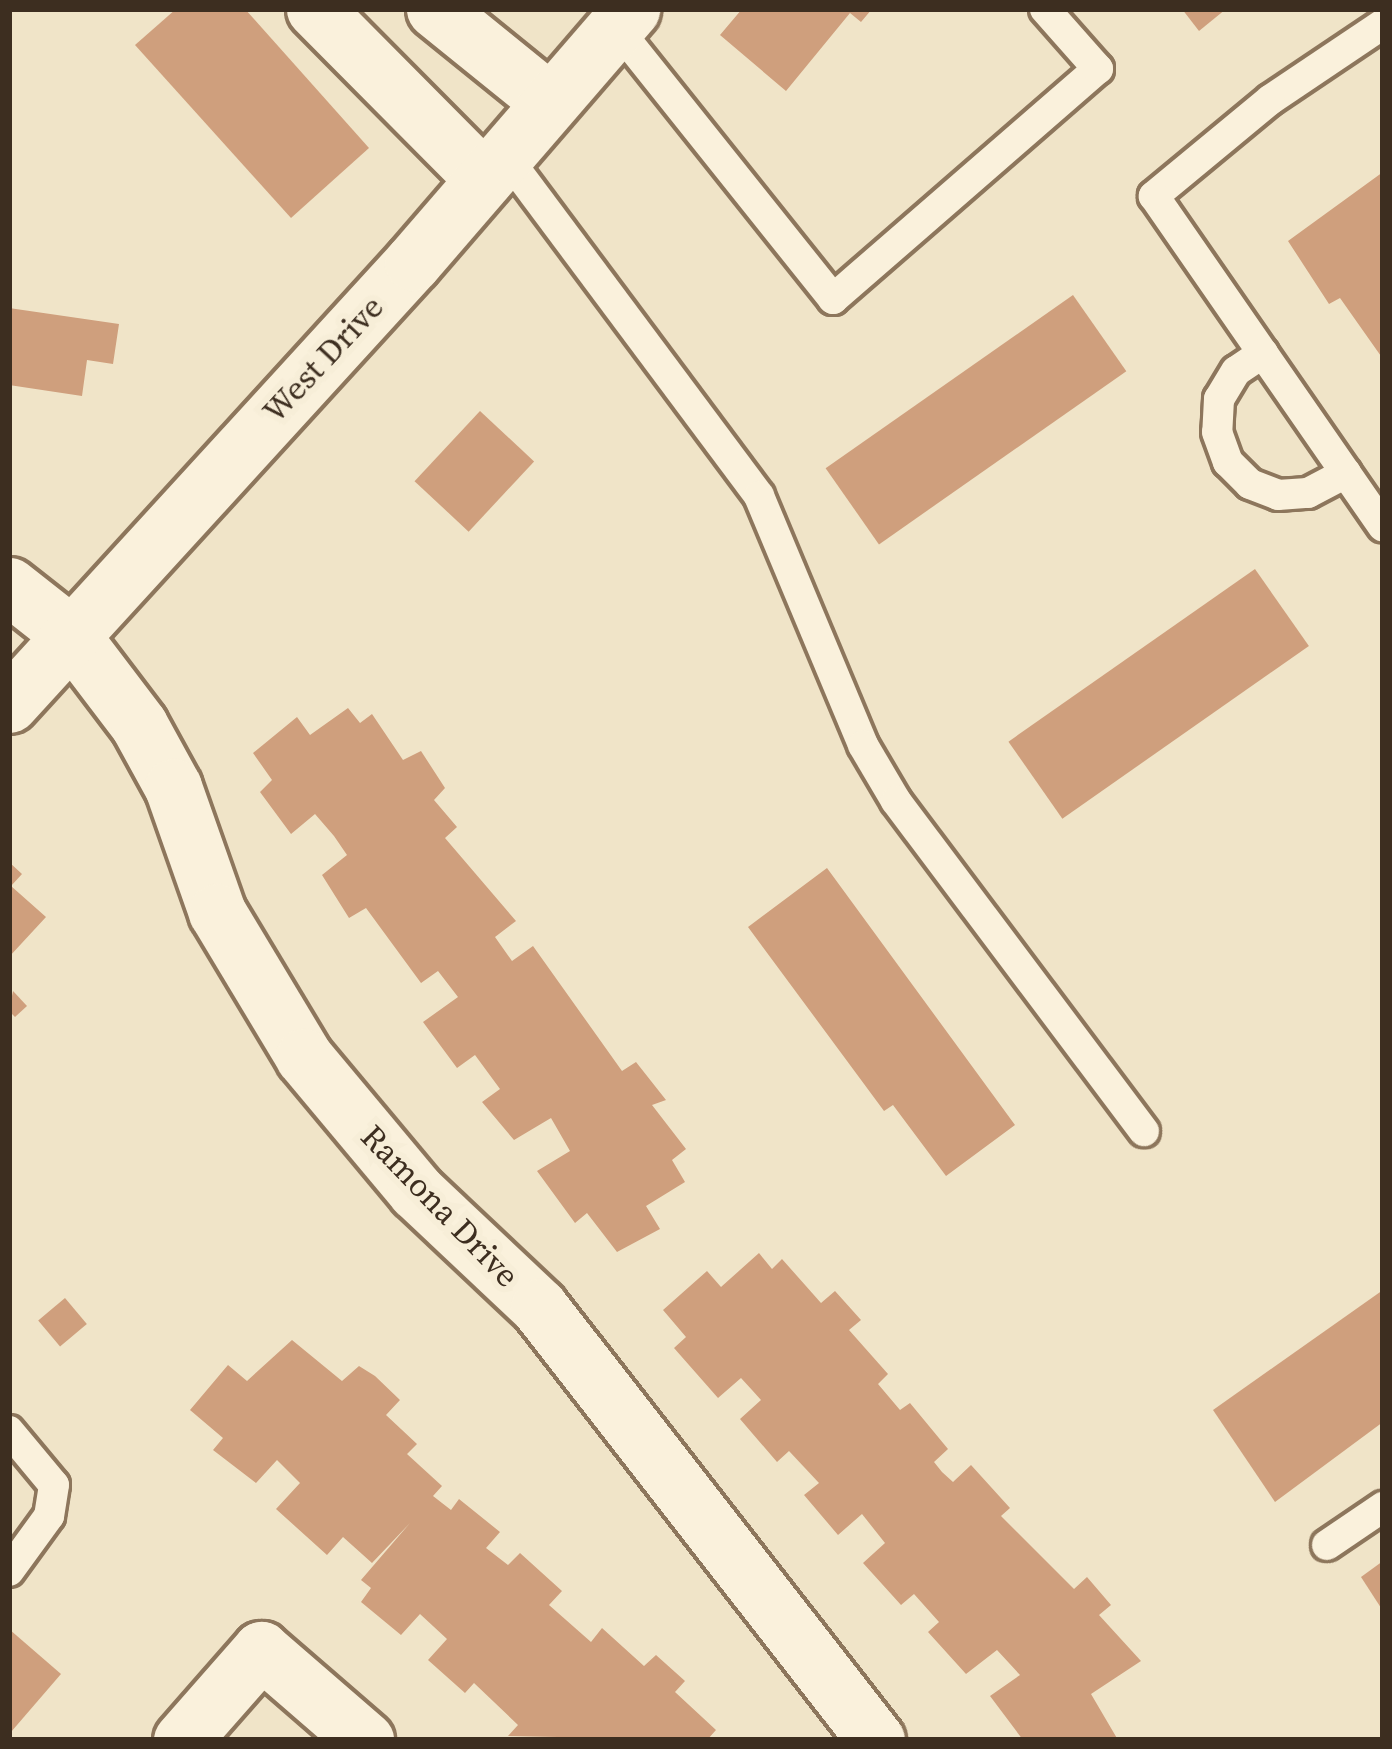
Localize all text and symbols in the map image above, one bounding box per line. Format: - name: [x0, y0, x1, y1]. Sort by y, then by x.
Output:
- street label: West Drive: [254, 288, 392, 430]
- street label: Ramona Drive: [353, 1117, 527, 1295]

